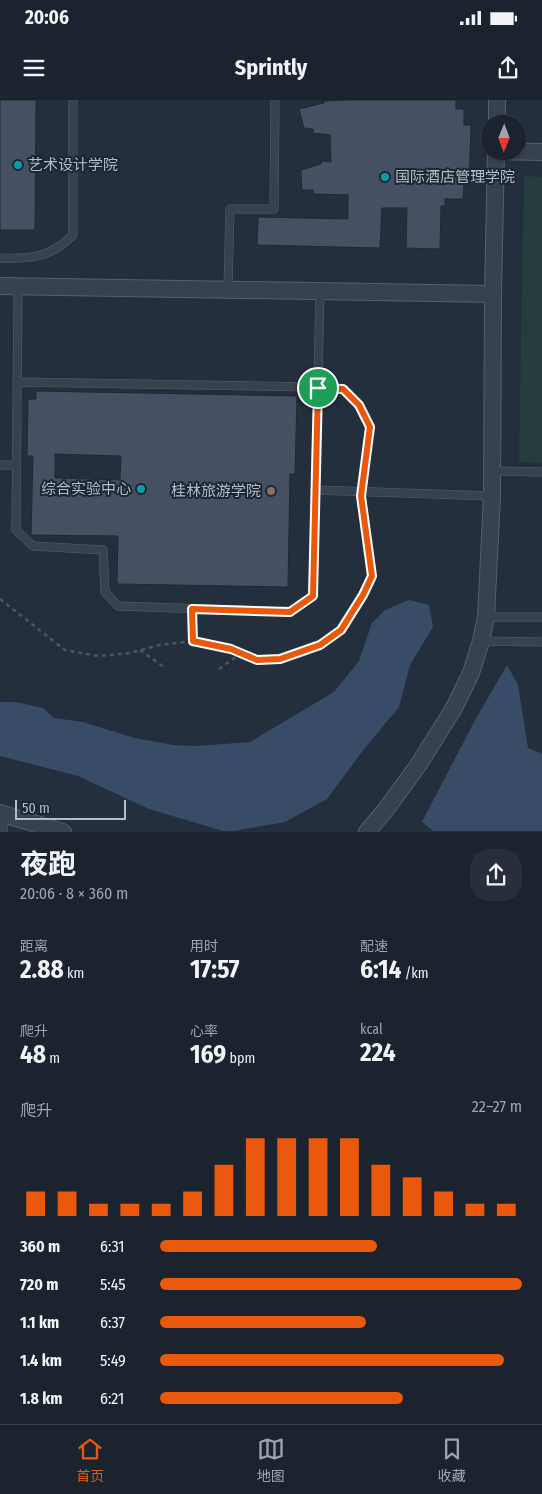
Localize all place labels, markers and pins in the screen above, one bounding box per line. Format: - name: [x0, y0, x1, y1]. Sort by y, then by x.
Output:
- place label: 艺术设计学院: [28, 156, 118, 174]
- marker: 艺术设计学院: [12, 159, 24, 171]
- place label: 国际酒店管理学院: [395, 168, 515, 186]
- marker: 国际酒店管理学院: [379, 171, 391, 183]
- pin: [297, 367, 339, 409]
- place label: 综合实验中心: [41, 480, 131, 498]
- place label: 桂林旅游学院: [171, 482, 261, 500]
- marker: 综合实验中心: [135, 483, 147, 495]
- marker: 桂林旅游学院: [265, 485, 277, 497]

